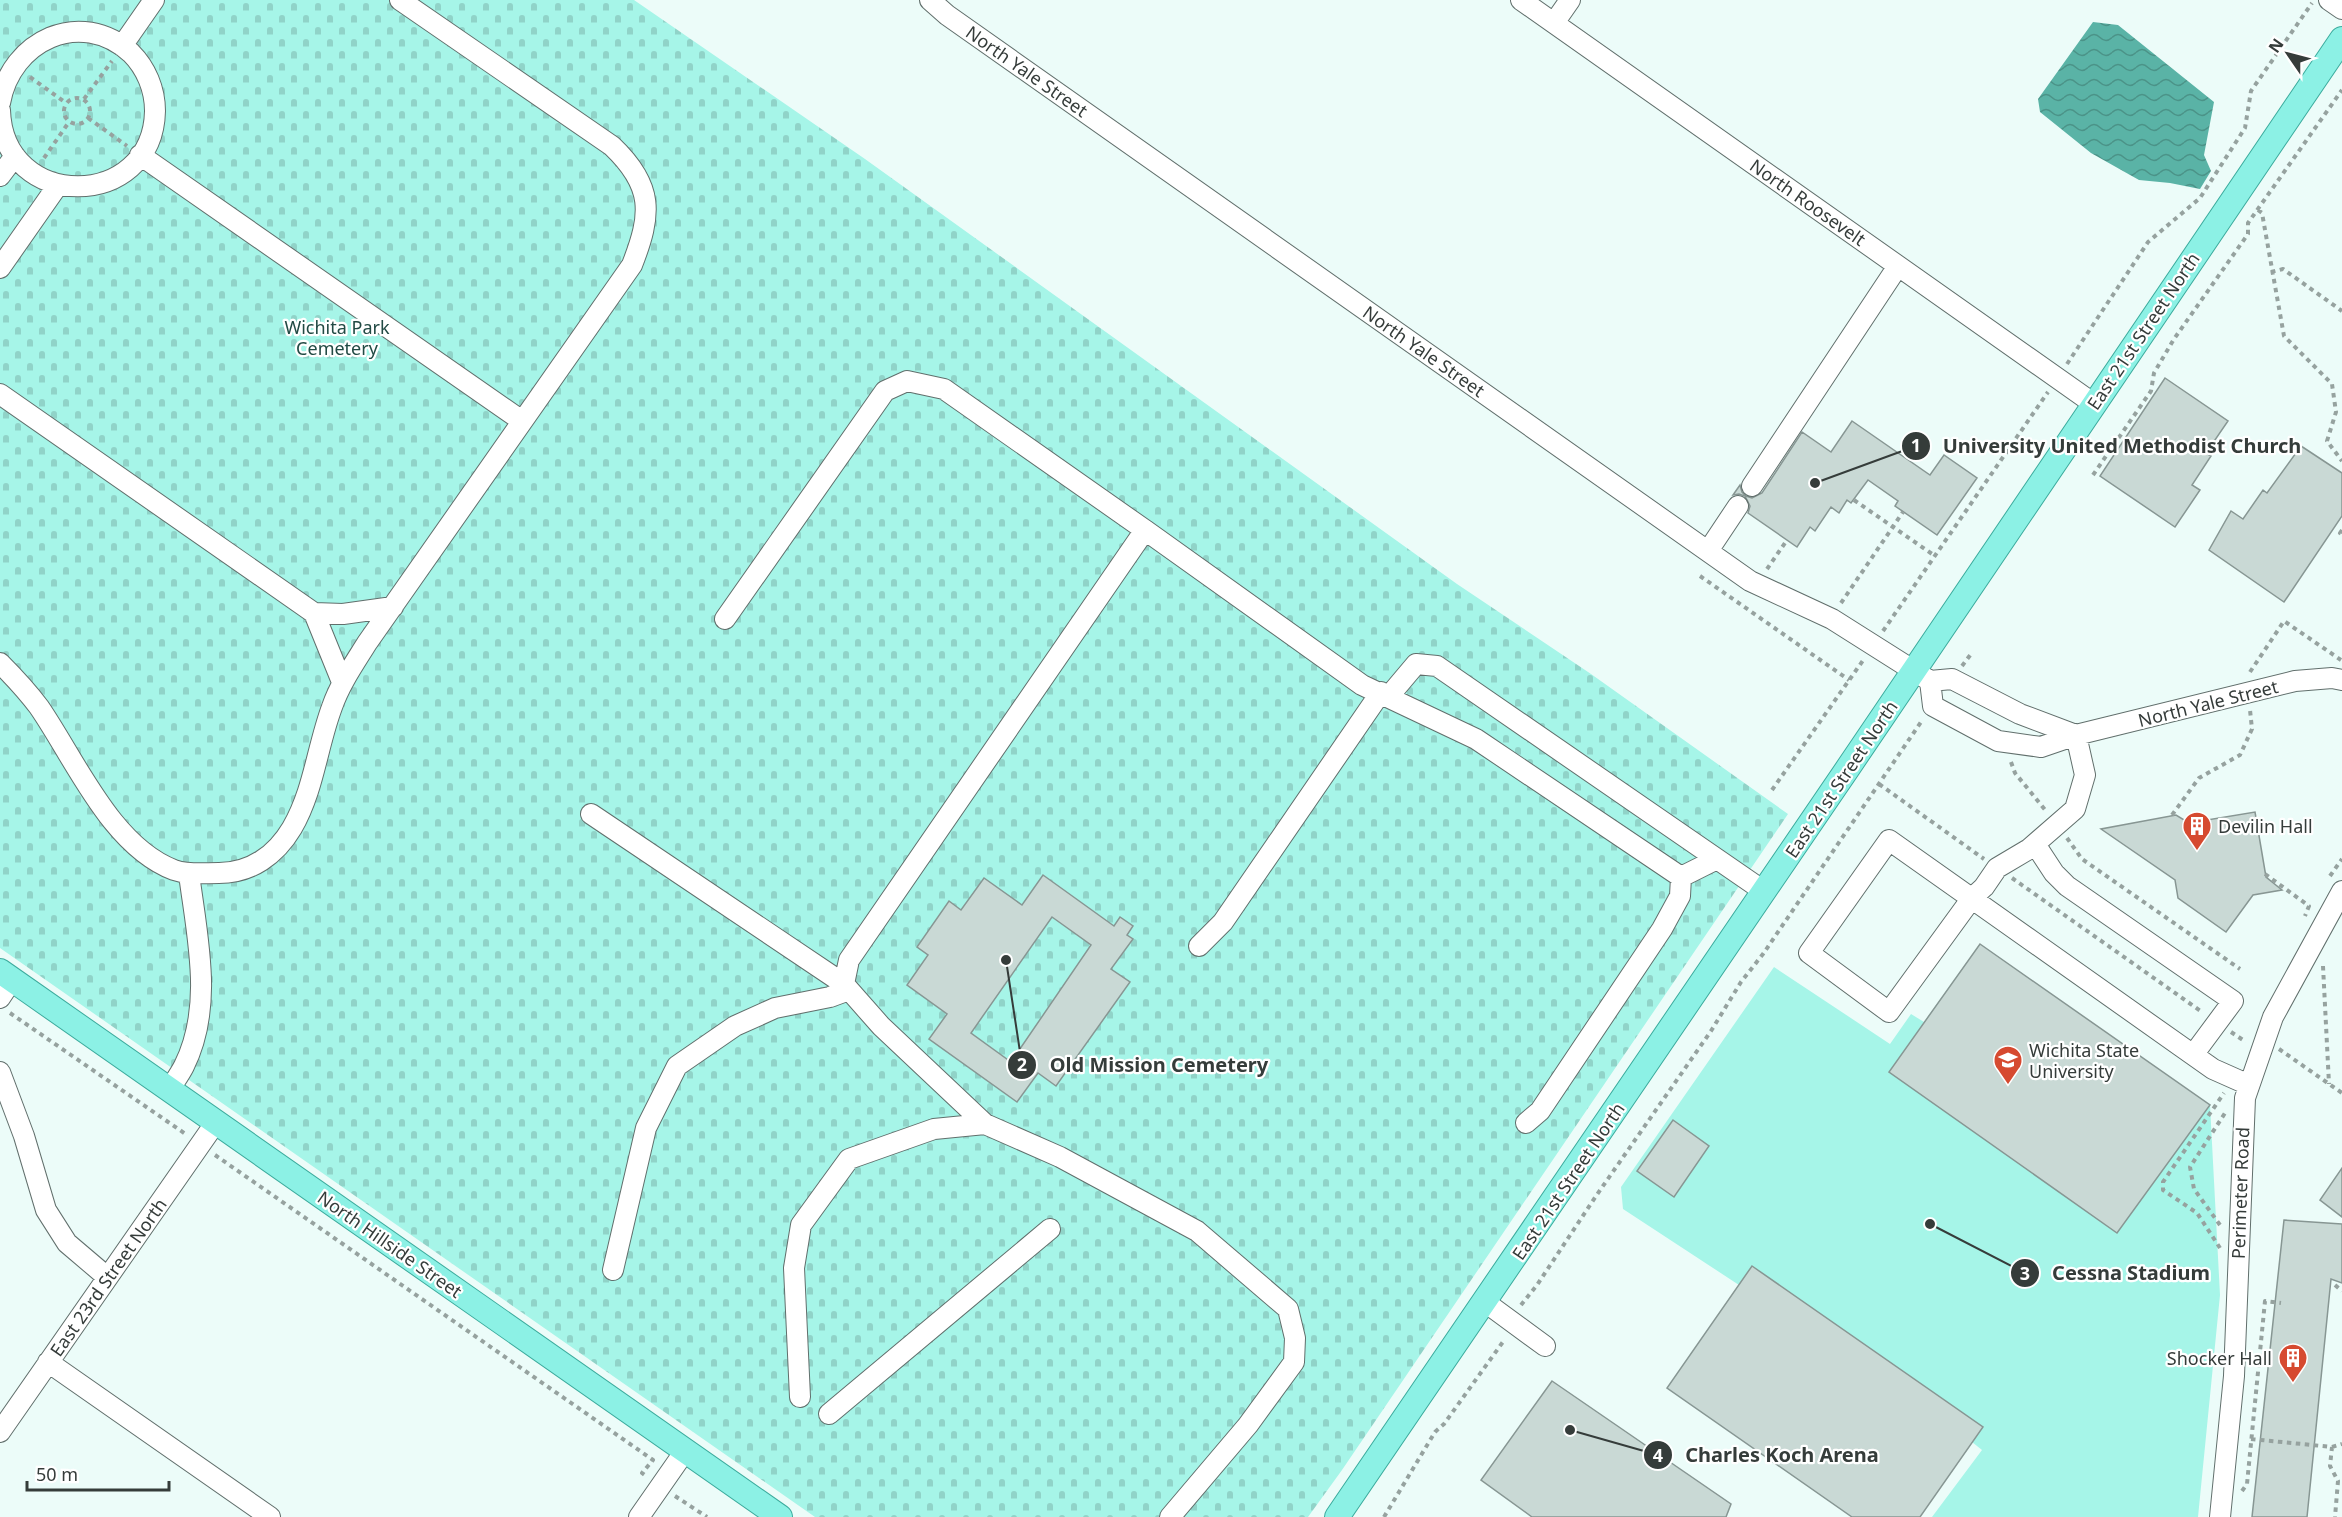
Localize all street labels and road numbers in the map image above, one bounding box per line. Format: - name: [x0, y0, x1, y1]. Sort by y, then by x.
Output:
- street label: North Yale Street: [961, 20, 1093, 122]
- street label: North Roosevelt: [1745, 153, 1871, 251]
- street label: East 21st Street North: [2081, 248, 2205, 414]
- street label: North Yale Street: [1358, 300, 1490, 402]
- street label: North Yale Street: [2136, 674, 2281, 732]
- street label: East 21st Street North: [1779, 696, 1903, 862]
- street label: East 21st Street North: [1506, 1098, 1630, 1264]
- street label: Perimeter Road: [2226, 1127, 2254, 1259]
- street label: North Hillside Street: [313, 1185, 467, 1303]
- street label: East 23rd Street North: [44, 1193, 172, 1361]

